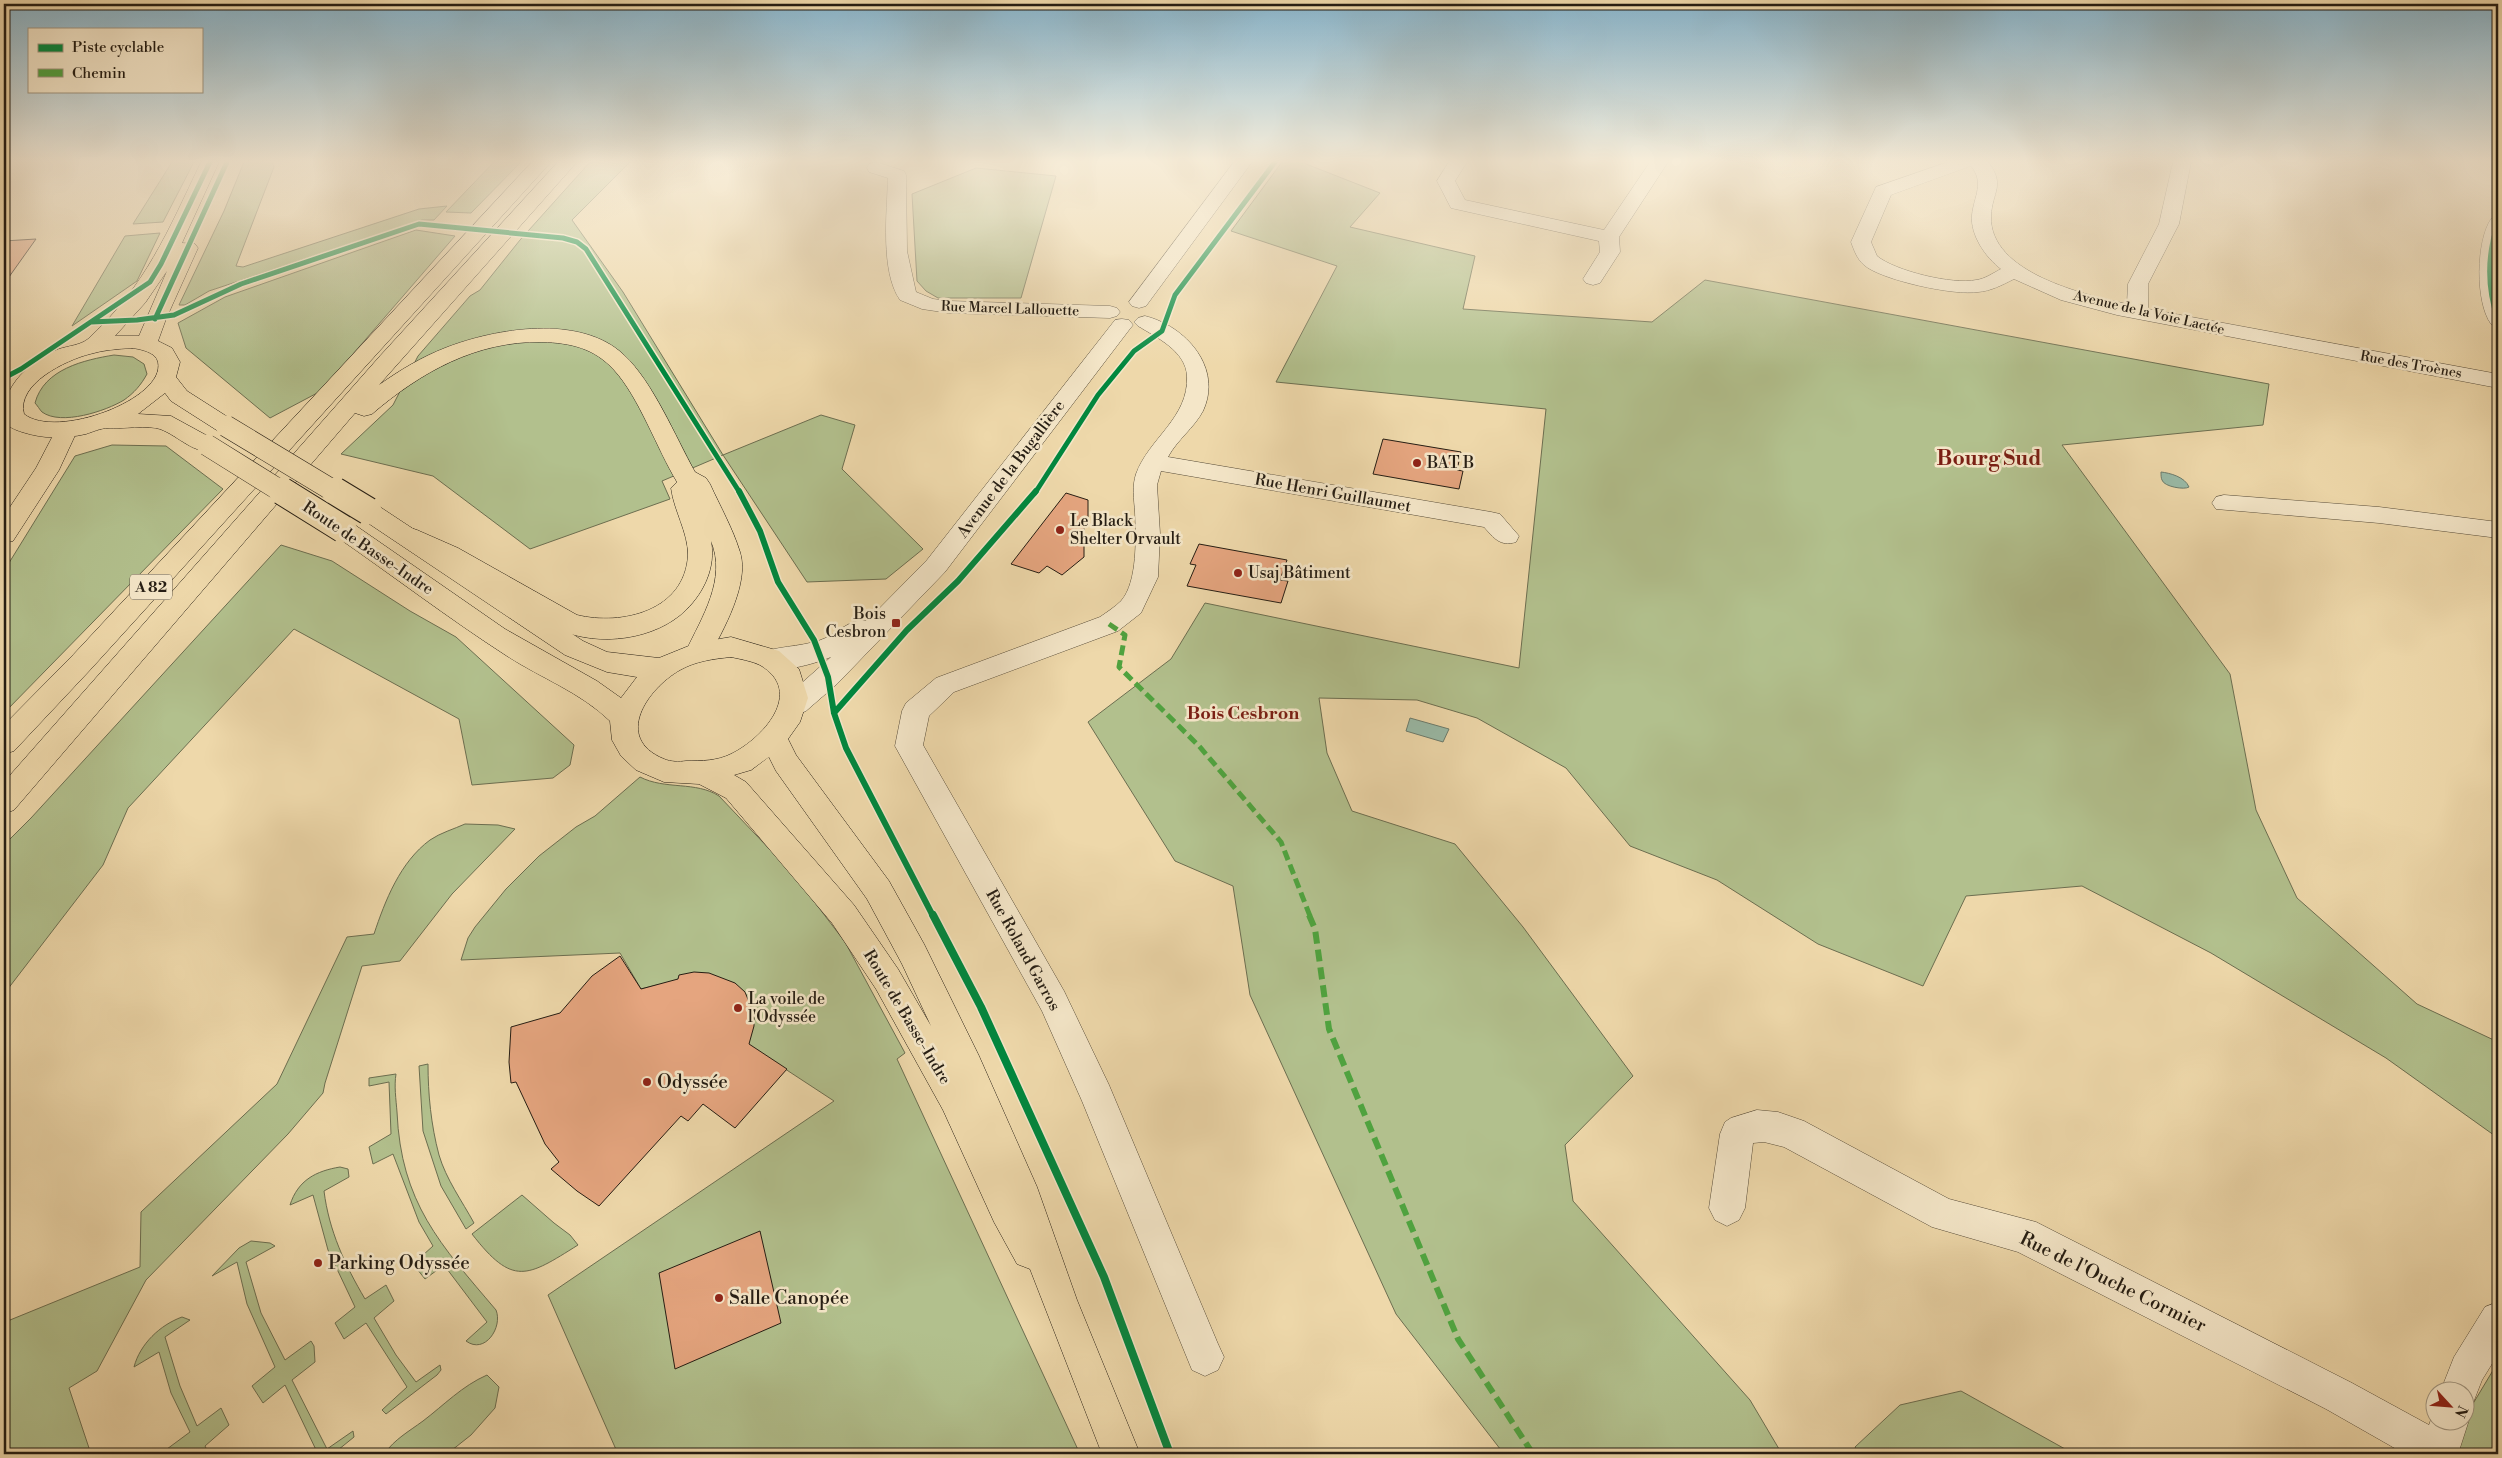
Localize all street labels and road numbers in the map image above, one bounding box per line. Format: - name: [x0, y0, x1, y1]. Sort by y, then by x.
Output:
- street label: Avenue de la Voie Lactée: [2071, 287, 2226, 339]
- street label: Rue Marcel Lallouette: [940, 298, 1080, 320]
- street label: Rue des Troènes: [2359, 347, 2463, 383]
- street label: Avenue de la Bugallière: [952, 396, 1069, 543]
- street label: Rue Henri Guillaumet: [1253, 469, 1413, 517]
- street label: Route de Basse-Indre: [299, 497, 437, 599]
- road number: A 82: [130, 574, 172, 600]
- street label: Rue Roland Garros: [981, 886, 1065, 1014]
- street label: Route de Basse-Indre: [859, 946, 955, 1088]
- street label: Rue de l'Ouche Cormier: [2016, 1226, 2210, 1338]

